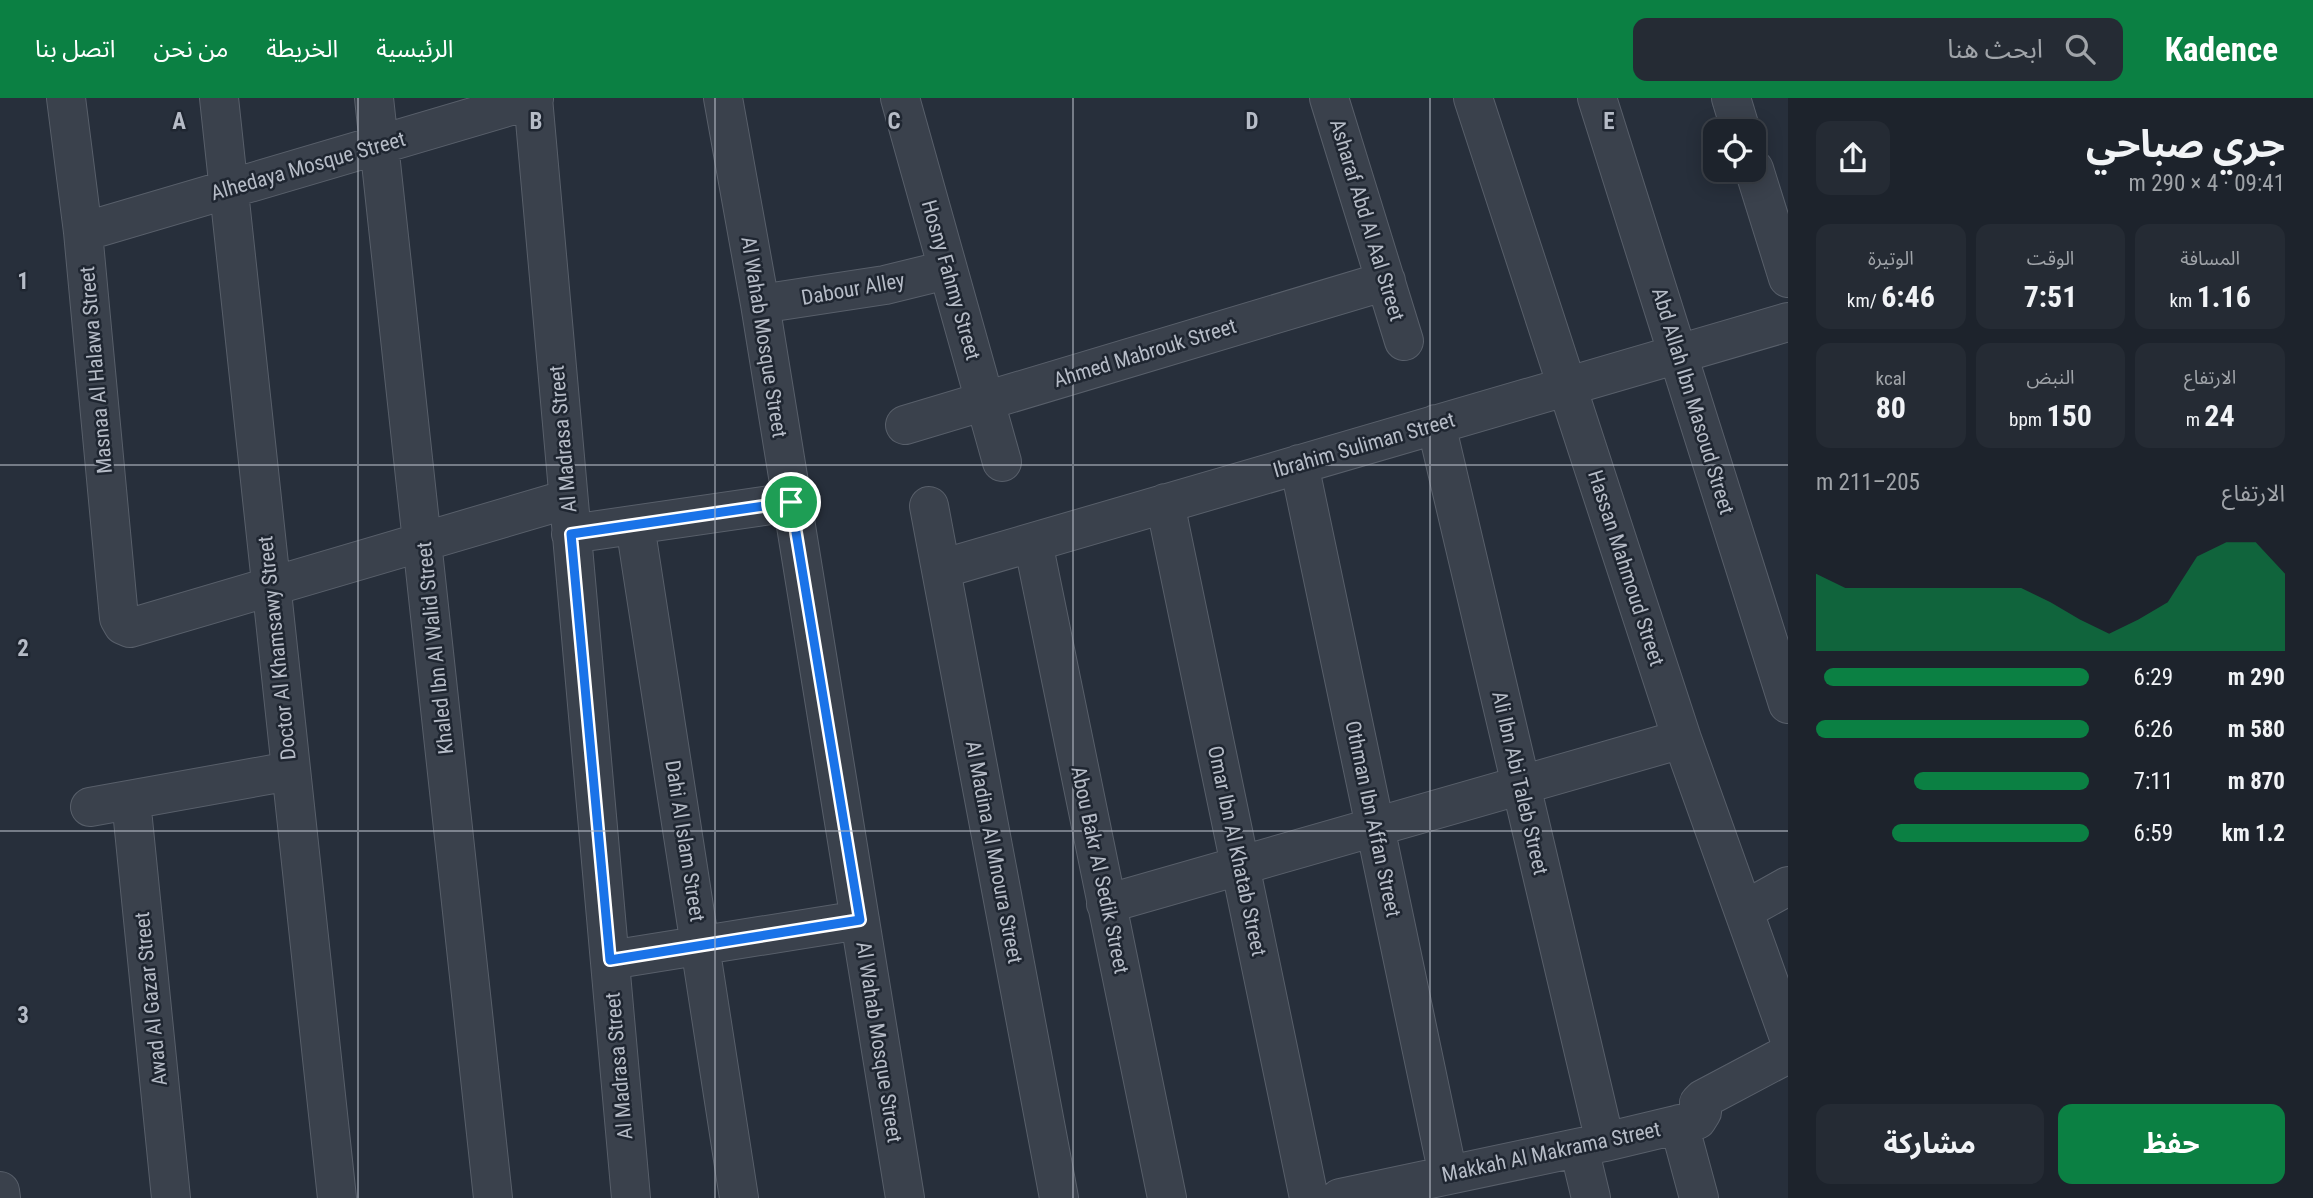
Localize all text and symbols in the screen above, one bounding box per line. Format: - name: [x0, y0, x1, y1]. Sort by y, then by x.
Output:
- search box: [1633, 18, 2123, 81]
- icon: search: [2061, 30, 2099, 68]
- text: Kadence: [2165, 30, 2278, 69]
- text: ابحث هنا: [1947, 34, 2043, 64]
- text: اتصل بنا: [35, 35, 115, 63]
- text: من نحن: [153, 35, 228, 63]
- text: الخريطة: [266, 35, 338, 63]
- text: الرئيسية: [376, 35, 453, 63]
- text: A: [172, 108, 186, 135]
- text: B: [530, 108, 542, 135]
- text: C: [887, 108, 901, 135]
- text: D: [1246, 108, 1259, 135]
- text: E: [1603, 108, 1615, 135]
- street label: Asharaf Abd Al Aal Street: [1325, 116, 1409, 324]
- map controls: [1703, 119, 1766, 182]
- button: locate: [1703, 119, 1766, 182]
- button: share: [1816, 121, 1890, 195]
- text: جري صباحي: [2086, 122, 2285, 166]
- street label: Alhedaya Mosque Street: [208, 127, 408, 205]
- text: 09:41 · 4 × 290 m: [2129, 170, 2285, 197]
- street label: Hosny Fahmy Street: [917, 197, 985, 363]
- street label: Al Wahab Mosque Street: [736, 235, 792, 439]
- text: الوتيرة: [1868, 247, 1914, 270]
- text: الوقت: [2027, 247, 2074, 270]
- text: المسافة: [2180, 247, 2240, 270]
- street label: Masnaa Al Halawa Street: [75, 265, 117, 475]
- text: 1: [17, 268, 29, 295]
- street label: Dabour Alley: [799, 268, 907, 310]
- text: 6:46: [1881, 279, 1935, 314]
- text: 7:51: [2024, 279, 2077, 314]
- text: 1.16: [2197, 279, 2251, 314]
- street label: Abd Allah Ibn Masoud Street: [1647, 285, 1739, 517]
- text: /km: [1847, 289, 1881, 312]
- text: km: [2169, 289, 2197, 312]
- street label: Ahmed Mabrouk Street: [1051, 314, 1239, 392]
- street label: Al Madrasa Street: [545, 364, 581, 514]
- text: النبض: [2026, 366, 2075, 389]
- text: الارتفاع: [2184, 366, 2236, 389]
- text: kcal: [1876, 367, 1906, 390]
- text: 80: [1876, 390, 1906, 425]
- text: 150: [2046, 398, 2092, 433]
- text: 24: [2204, 398, 2235, 433]
- street label: Ibrahim Suliman Street: [1270, 408, 1458, 482]
- text: bpm: [2009, 408, 2046, 431]
- text: m: [2186, 408, 2204, 431]
- street label: Hassan Mahmoud Street: [1583, 467, 1669, 669]
- text: 205–211 m: [1816, 469, 1920, 496]
- pin: [761, 472, 821, 532]
- text: الارتفاع: [2222, 480, 2285, 507]
- icon: arrive: [772, 483, 810, 521]
- street label: Doctor Al Khamsawy Street: [253, 535, 301, 761]
- street label: Khaled Ibn Al Walid Street: [412, 540, 458, 756]
- text: 2: [17, 635, 29, 662]
- text: 6:29: [2134, 664, 2173, 691]
- text: 290 m: [2228, 664, 2285, 691]
- street label: Ali Ibn Abi Taleb Street: [1487, 689, 1553, 877]
- text: 6:26: [2134, 716, 2173, 743]
- text: 580 m: [2228, 716, 2285, 743]
- street label: Othman Ibn Affan Street: [1340, 719, 1406, 919]
- street label: Al Madina Al Mnoura Street: [961, 739, 1027, 965]
- street label: Omar Ibn Al Khatab Street: [1203, 744, 1271, 958]
- street label: Dahi Al Islam Street: [660, 759, 710, 923]
- street label: Abou Bakr Al Sedik Street: [1066, 764, 1134, 976]
- text: 7:11: [2134, 768, 2173, 795]
- text: 870 m: [2228, 768, 2285, 795]
- text: 6:59: [2134, 820, 2173, 847]
- text: 1.2 km: [2222, 820, 2285, 847]
- street label: Awad Al Gazar Street: [130, 911, 172, 1087]
- street label: Al Wahab Mosque Street: [851, 940, 907, 1144]
- street label: Al Madrasa Street: [601, 991, 637, 1141]
- text: 3: [17, 1002, 29, 1029]
- button: مشاركة: [1816, 1104, 2044, 1184]
- button: حفظ: [2058, 1104, 2285, 1184]
- street label: Makkah Al Makrama Street: [1439, 1117, 1663, 1187]

